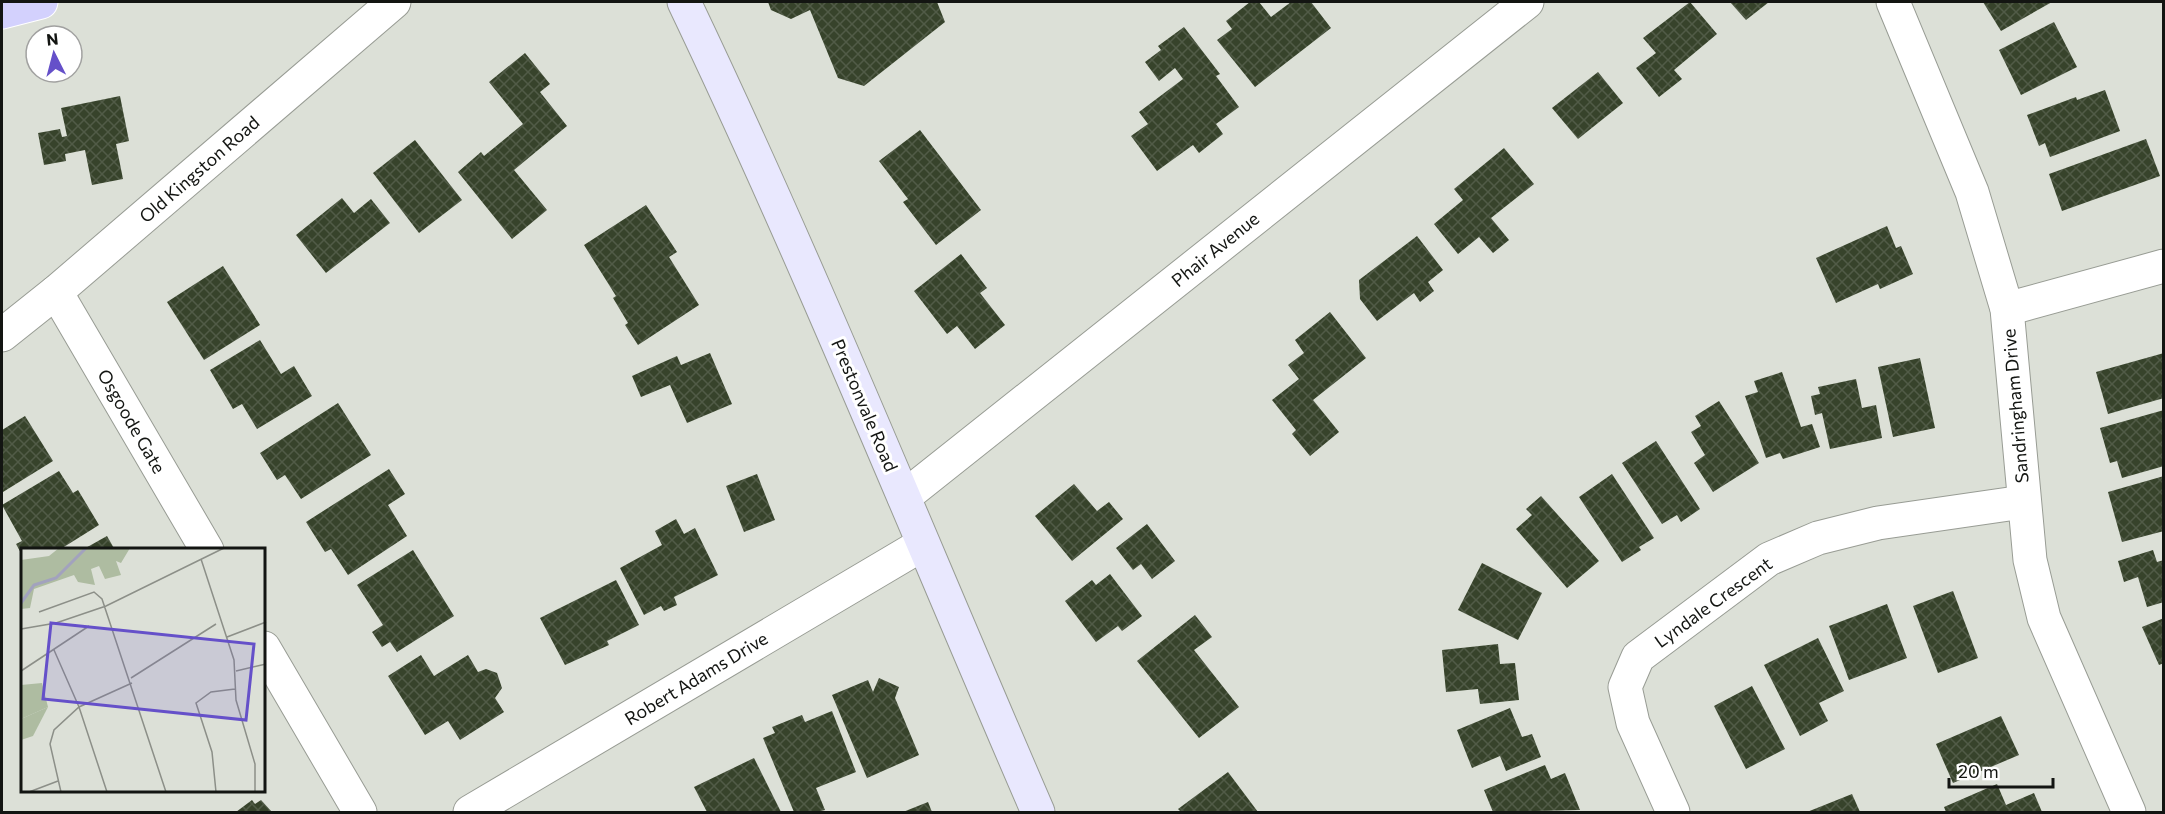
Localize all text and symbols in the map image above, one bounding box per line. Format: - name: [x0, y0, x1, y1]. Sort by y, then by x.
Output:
- north arrow: [24, 24, 84, 84]
- text: N: [45, 29, 59, 49]
- street label: Old Kingston Road: [134, 111, 264, 227]
- street label: Phair Avenue: [1167, 207, 1263, 291]
- street label: Sandringham Drive: [1997, 328, 2033, 484]
- street label: Prestonvale Road: [827, 335, 903, 475]
- street label: Osgoode Gate: [93, 365, 171, 477]
- inset map: [21, 548, 266, 793]
- street label: Lyndale Crescent: [1650, 552, 1776, 652]
- street label: Robert Adams Drive: [620, 627, 772, 729]
- scale bar: [1949, 751, 2052, 789]
- text: 20 m: [1958, 760, 1999, 782]

